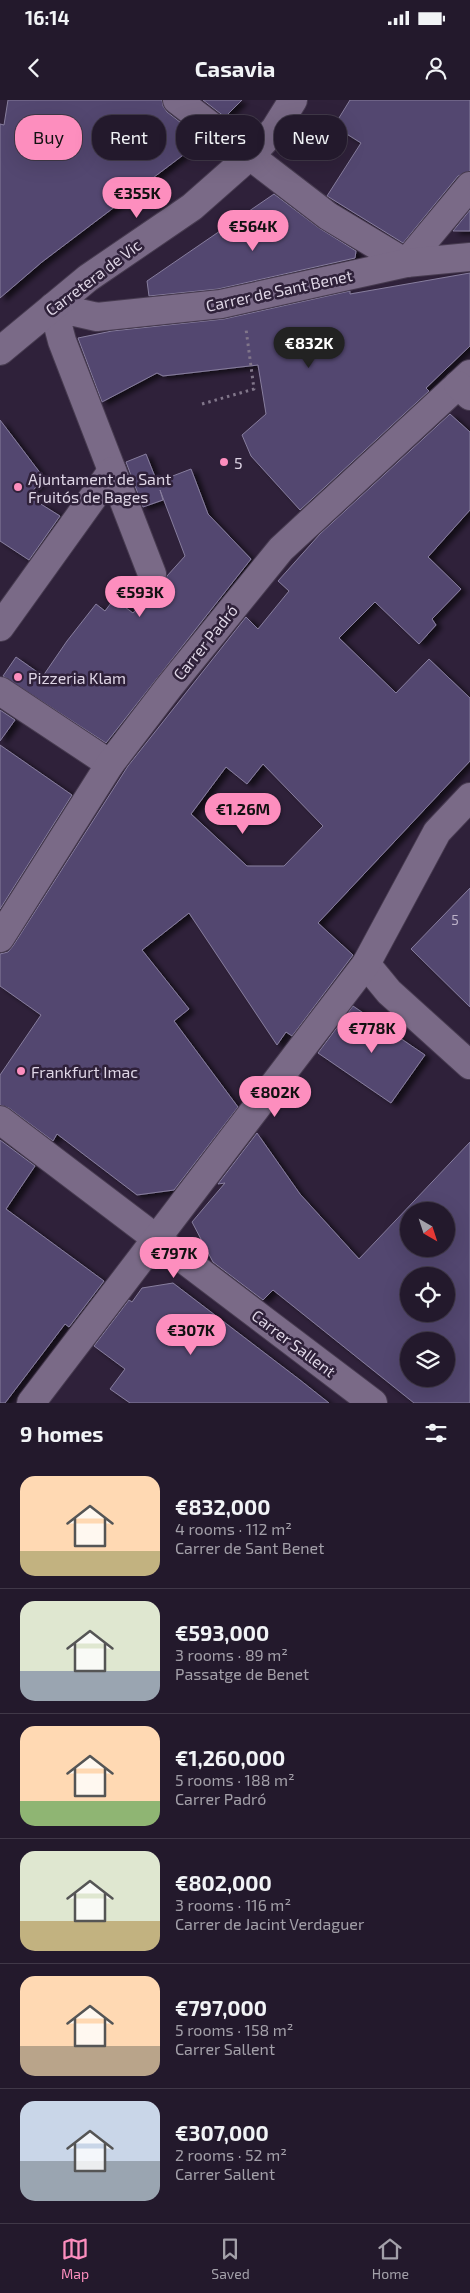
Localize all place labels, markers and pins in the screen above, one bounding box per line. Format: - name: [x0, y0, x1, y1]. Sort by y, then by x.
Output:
- pin: €355K: [102, 176, 172, 219]
- pin: €564K: [218, 210, 288, 252]
- pin: €832K: [274, 326, 344, 369]
- place label: 5: [234, 453, 243, 472]
- marker: 5: [218, 456, 230, 468]
- place label: Ajuntament de Sant Fruitós de Bages: [28, 469, 171, 506]
- marker: Ajuntament de Sant Fruitós de Bages: [12, 481, 24, 493]
- pin: €593K: [105, 576, 175, 618]
- place label: Pizzeria Klam: [28, 668, 126, 687]
- marker: Pizzeria Klam: [12, 671, 24, 683]
- pin: €1.26M: [202, 792, 284, 835]
- pin: €778K: [337, 1012, 407, 1054]
- place label: Frankfurt Imac: [31, 1062, 138, 1081]
- marker: Frankfurt Imac: [15, 1065, 27, 1077]
- pin: €802K: [240, 1076, 310, 1118]
- pin: €797K: [139, 1236, 209, 1279]
- pin: €307K: [156, 1314, 226, 1356]

